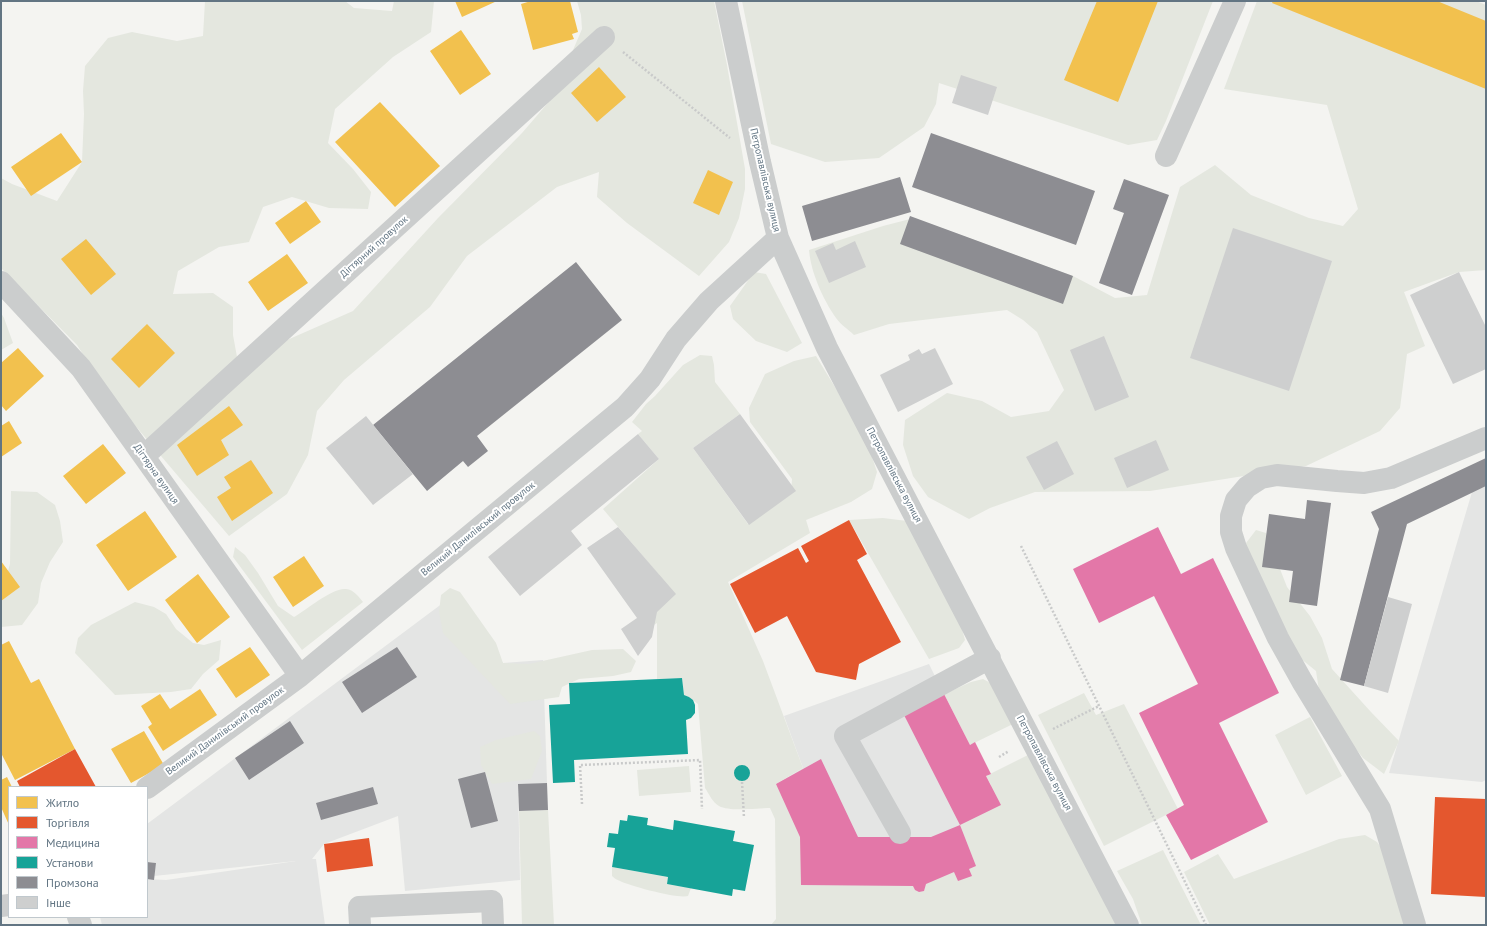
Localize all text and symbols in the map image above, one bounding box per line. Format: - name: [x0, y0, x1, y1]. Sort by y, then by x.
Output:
- street label: Петропавлівська вулиця: [747, 127, 783, 233]
- street label: Дігтярний провулок: [338, 213, 410, 281]
- street label: Петропавлівська вулиця: [864, 425, 924, 525]
- street label: Дігтярна вулиця: [131, 442, 181, 506]
- street label: Великий Данилівський провулок: [419, 479, 537, 579]
- street label: Великий Данилівський провулок: [164, 684, 286, 778]
- street label: Петропавлівська вулиця: [1014, 713, 1074, 813]
- legend: [8, 786, 148, 918]
- text: Житло: [46, 795, 79, 810]
- text: Торгівля: [46, 815, 89, 830]
- text: Медицина: [46, 835, 100, 850]
- text: Установи: [46, 855, 93, 870]
- text: Промзона: [46, 875, 99, 890]
- text: Інше: [46, 895, 71, 910]

